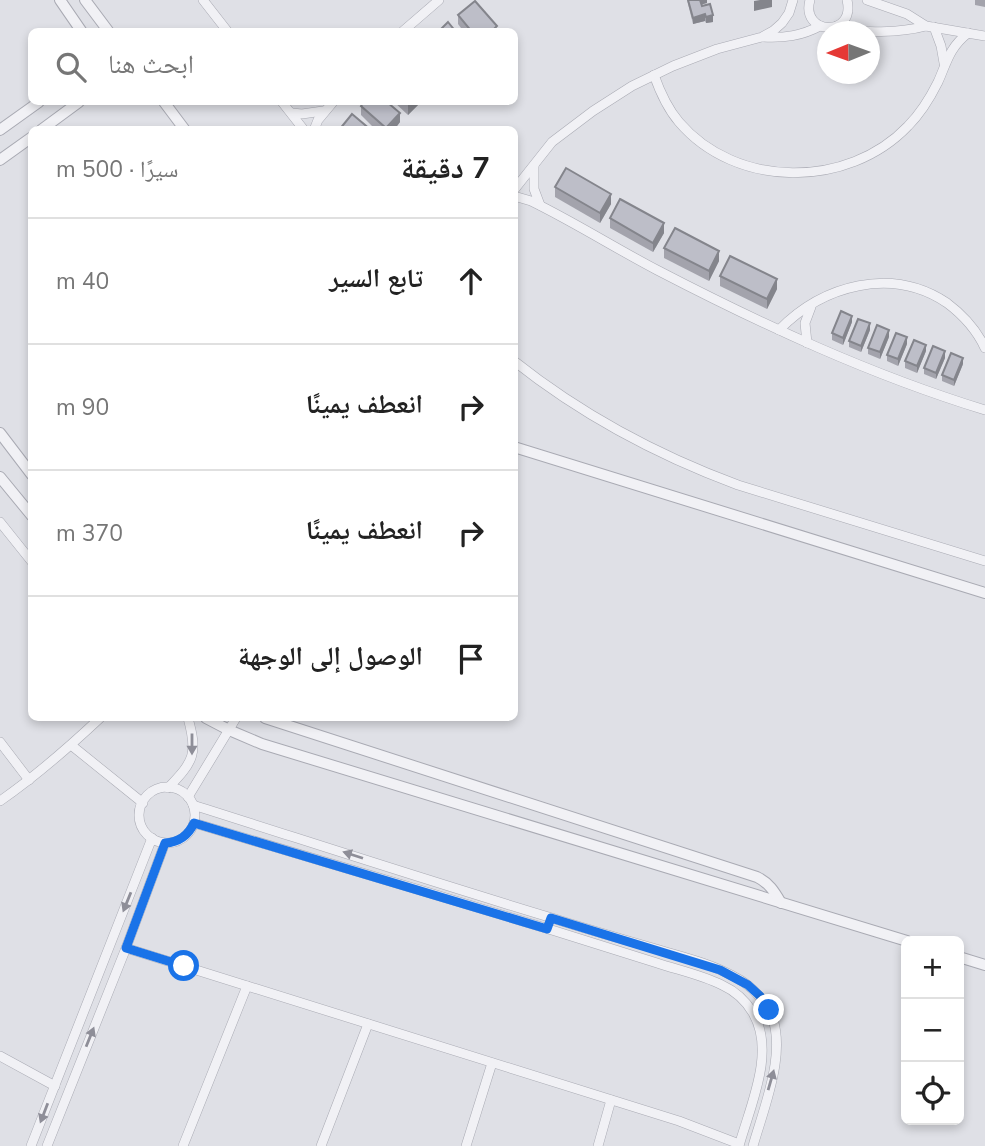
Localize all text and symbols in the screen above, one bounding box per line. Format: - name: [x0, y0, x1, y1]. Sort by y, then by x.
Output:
- north arrow: [817, 21, 880, 84]
- search box: [28, 28, 518, 105]
- text: ابحث هنا: [108, 47, 194, 82]
- icon: search: [52, 48, 90, 86]
- text: 7 دقيقة: [401, 148, 490, 189]
- text: سيرًا · 500 m: [56, 154, 178, 185]
- text: تابع السير: [329, 261, 423, 296]
- icon: ahead: [452, 262, 490, 300]
- text: 40 m: [56, 266, 109, 297]
- text: انعطف يمينًا: [306, 387, 423, 422]
- icon: right: [452, 388, 490, 426]
- text: 90 m: [56, 392, 109, 423]
- text: انعطف يمينًا: [306, 513, 423, 548]
- icon: right: [452, 514, 490, 552]
- text: 370 m: [56, 518, 123, 549]
- text: الوصول إلى الوجهة: [238, 639, 423, 674]
- icon: arrive: [452, 640, 490, 678]
- one-way arrow: [186, 733, 198, 755]
- one-way arrow: [342, 850, 363, 860]
- one-way arrow: [122, 891, 133, 912]
- map controls: [901, 936, 964, 1125]
- button: +: [901, 936, 964, 999]
- route start: [168, 950, 199, 981]
- route end: [753, 994, 784, 1025]
- button: −: [901, 999, 964, 1062]
- one-way arrow: [85, 1026, 96, 1047]
- button: locate: [901, 1062, 964, 1125]
- one-way arrow: [767, 1070, 777, 1091]
- one-way arrow: [39, 1103, 50, 1124]

